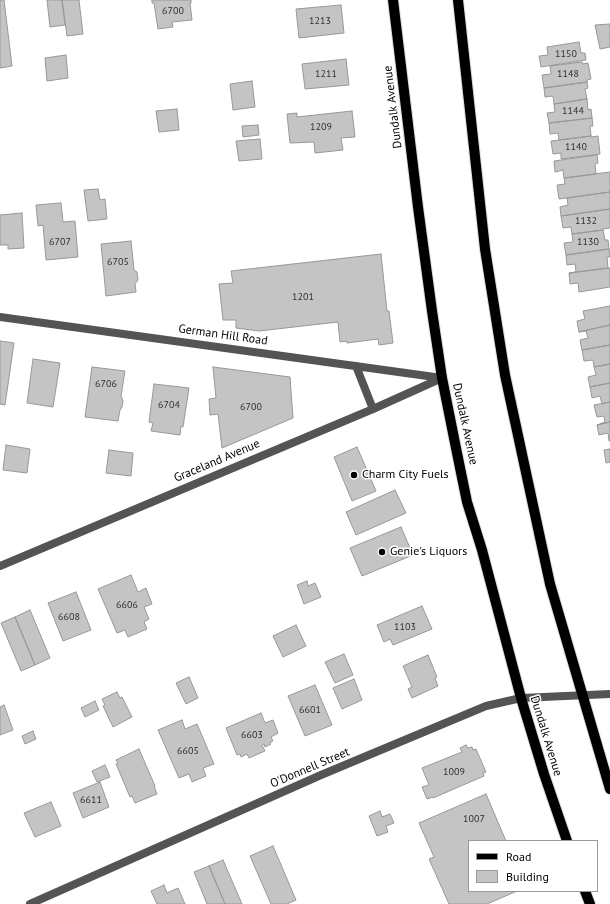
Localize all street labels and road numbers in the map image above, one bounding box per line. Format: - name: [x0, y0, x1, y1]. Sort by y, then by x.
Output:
- street label: Dundalk Avenue: [381, 65, 405, 149]
- street label: German Hill Road: [177, 322, 269, 348]
- street label: Dundalk Avenue: [449, 382, 481, 466]
- street label: Graceland Avenue: [172, 436, 262, 486]
- street label: Dundalk Avenue: [527, 694, 565, 778]
- street label: O'Donnell Street: [268, 745, 352, 791]

